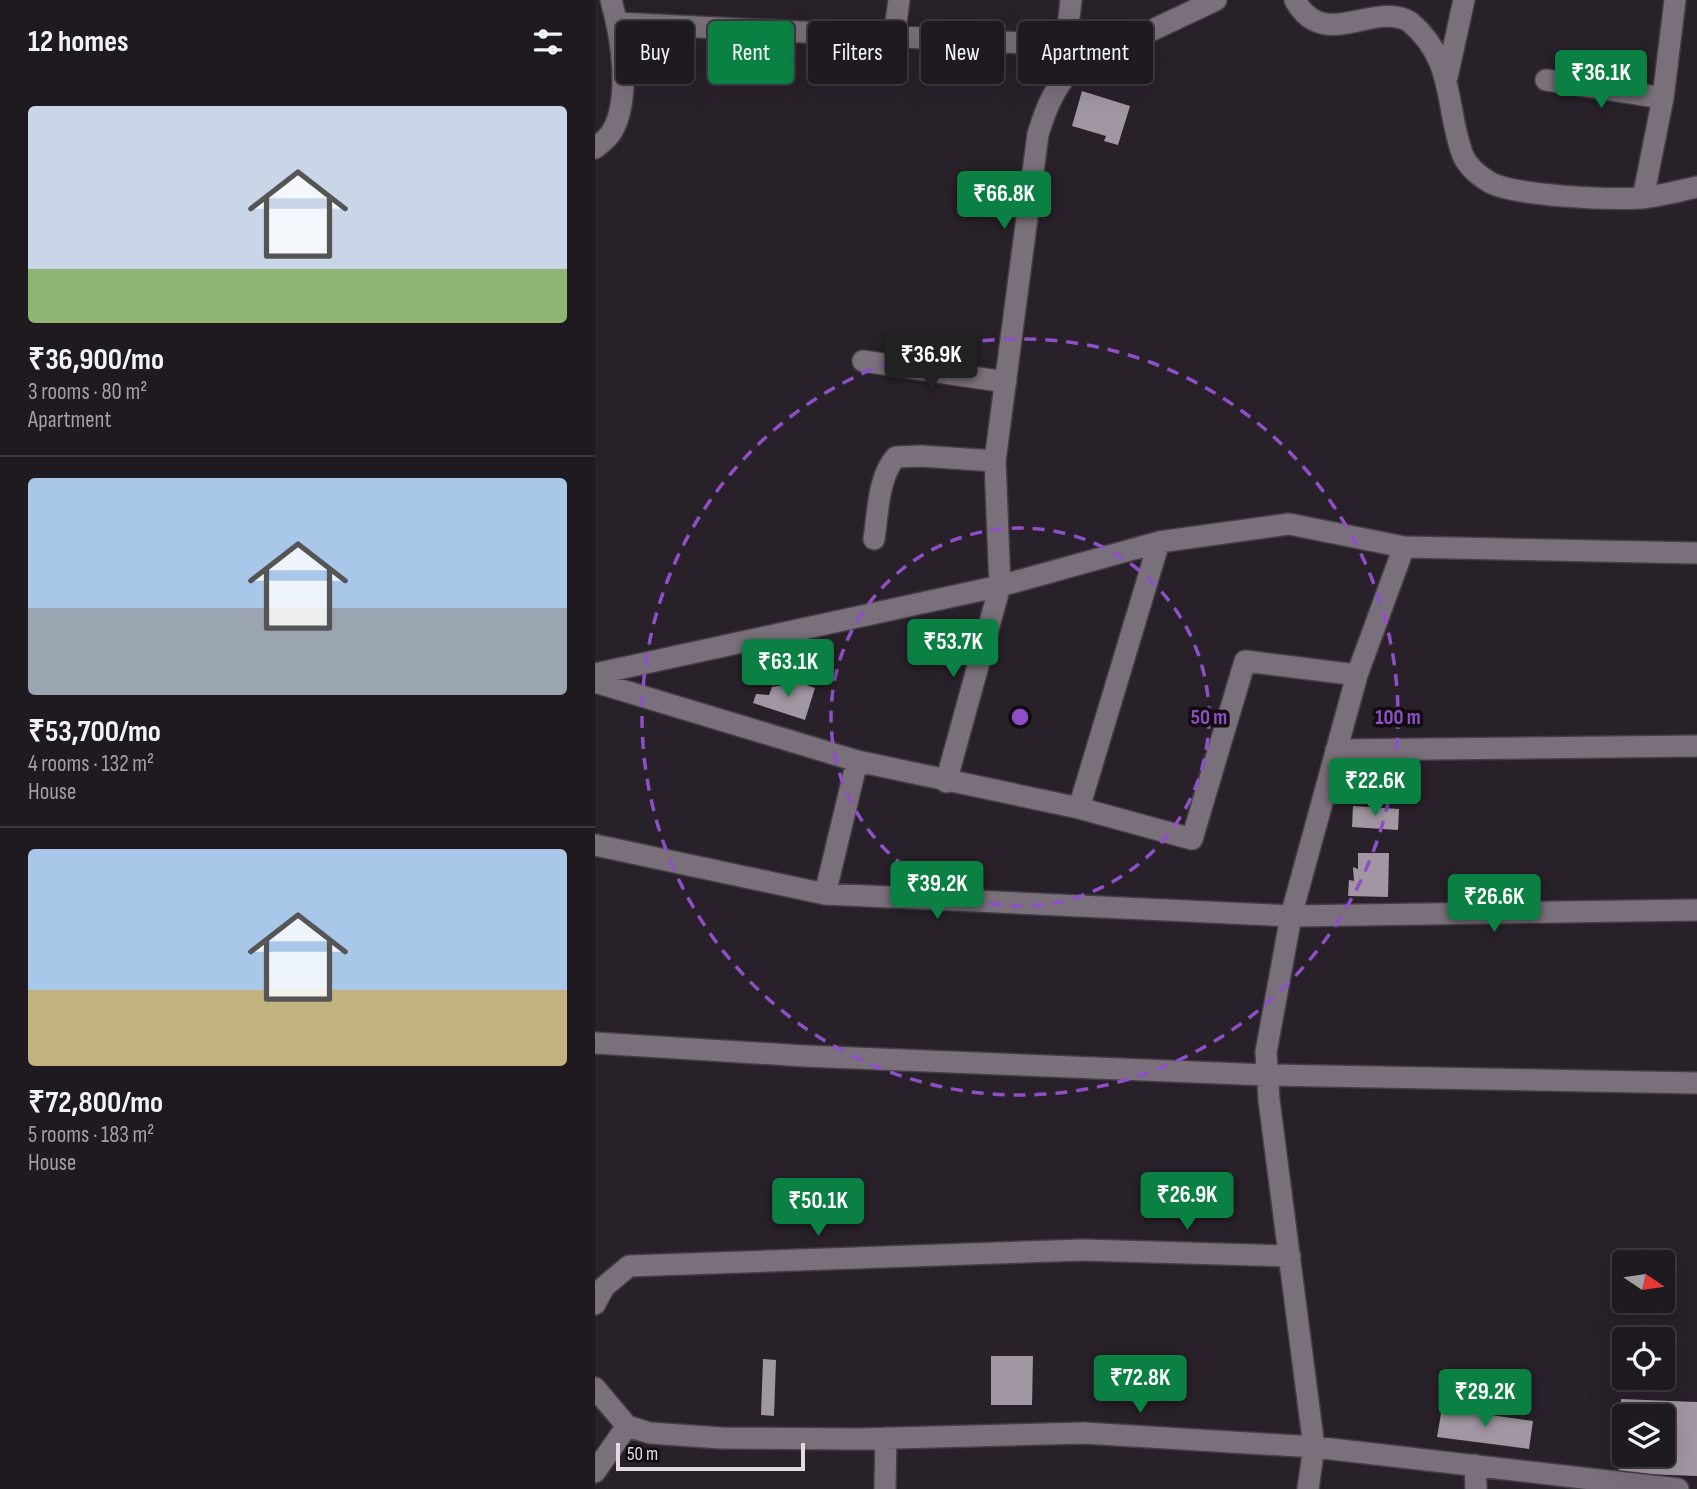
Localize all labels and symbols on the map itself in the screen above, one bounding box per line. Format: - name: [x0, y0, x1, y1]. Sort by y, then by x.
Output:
- pin: ₹36.1K: [1544, 50, 1658, 110]
- pin: ₹66.8K: [947, 172, 1061, 231]
- pin: ₹36.9K: [874, 332, 988, 392]
- pin: ₹53.7K: [896, 620, 1010, 679]
- pin: ₹63.1K: [731, 640, 845, 699]
- centre of rings: [1008, 705, 1032, 729]
- text: 50 m: [1191, 705, 1227, 730]
- text: 100 m: [1375, 705, 1421, 730]
- pin: ₹22.6K: [1318, 758, 1432, 818]
- pin: ₹39.2K: [880, 862, 994, 921]
- pin: ₹26.6K: [1437, 874, 1551, 934]
- pin: ₹26.9K: [1130, 1172, 1244, 1232]
- pin: ₹50.1K: [761, 1178, 875, 1238]
- north arrow: [1612, 1250, 1675, 1312]
- pin: ₹72.8K: [1083, 1356, 1197, 1415]
- pin: ₹29.2K: [1428, 1370, 1542, 1429]
- scale bar: [616, 1440, 805, 1472]

